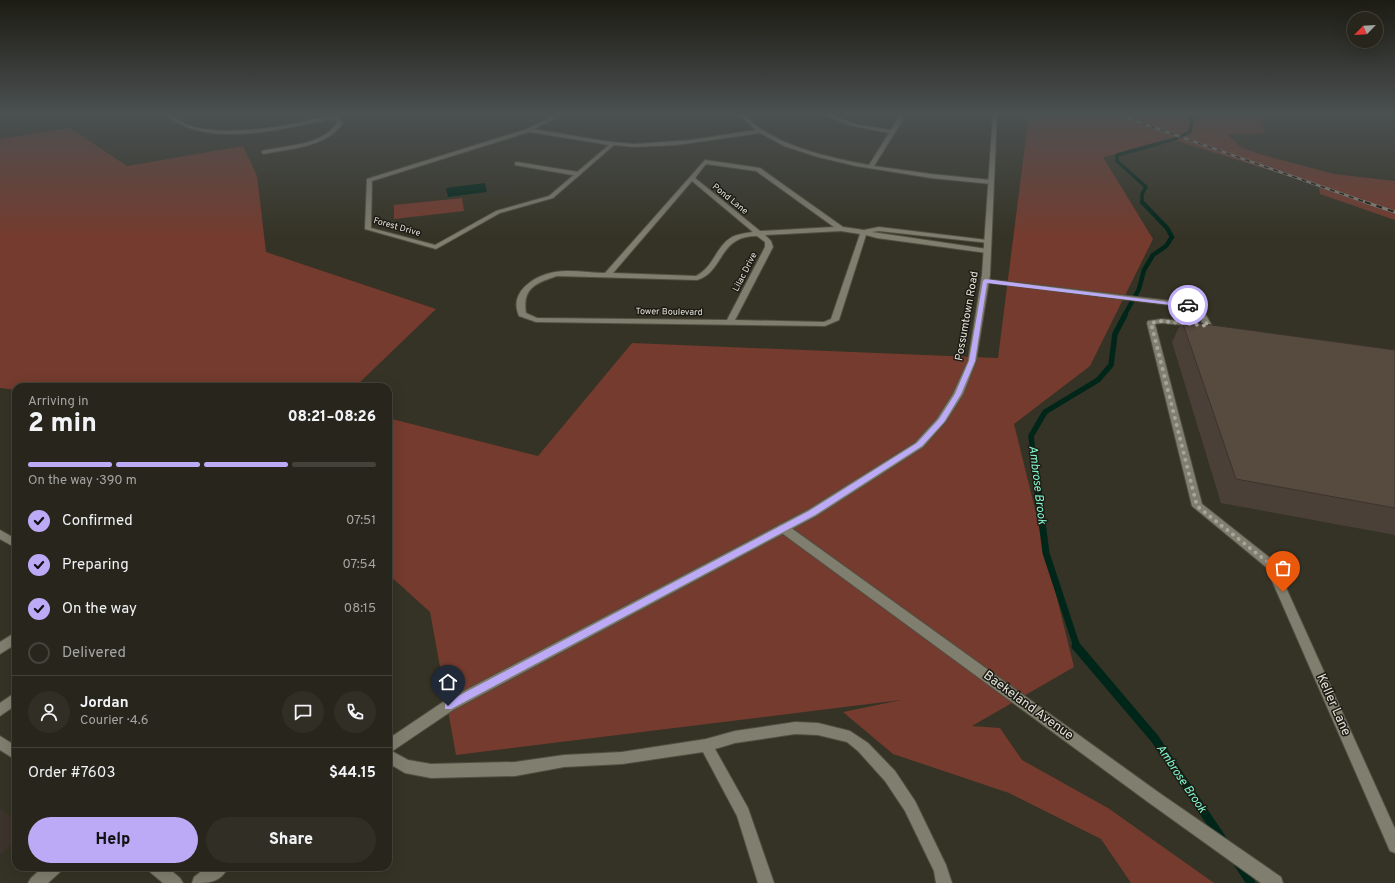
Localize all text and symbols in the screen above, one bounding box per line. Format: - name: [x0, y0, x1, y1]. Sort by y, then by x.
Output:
- north arrow: [1347, 12, 1383, 48]
- map controls: [1347, 12, 1383, 48]
- street label: Pond Lane: [710, 181, 750, 217]
- street label: Forest Drive: [372, 215, 422, 239]
- street label: Lilac Drive: [730, 250, 760, 293]
- street label: Possumtown Road: [952, 270, 982, 362]
- courier: [1168, 285, 1208, 325]
- icon: car: [1177, 294, 1199, 316]
- street label: Tower Boulevard: [635, 306, 703, 318]
- text: Arriving in: [28, 394, 89, 410]
- text: 2 min: [28, 408, 97, 441]
- text: 08:21–08:26: [288, 408, 376, 427]
- water label: Ambrose Brook: [1024, 445, 1050, 526]
- text: On the way · 390 m: [28, 473, 137, 489]
- icon: check: [28, 510, 50, 532]
- text: Confirmed: [62, 512, 133, 531]
- text: 07:51: [346, 513, 376, 529]
- pin: [1266, 551, 1300, 592]
- icon: check: [28, 554, 50, 576]
- text: Preparing: [62, 556, 129, 575]
- text: 07:54: [342, 557, 376, 573]
- icon: bag: [1272, 557, 1294, 579]
- icon: check: [28, 598, 50, 620]
- text: On the way: [62, 600, 137, 619]
- text: 08:15: [344, 601, 376, 617]
- text: Delivered: [62, 644, 126, 663]
- pin: [431, 665, 465, 706]
- street label: Baekeland Avenue: [980, 668, 1076, 744]
- icon: home: [437, 671, 459, 693]
- street label: Keller Lane: [1312, 672, 1354, 738]
- button: person: [28, 691, 70, 733]
- button: chat: [282, 691, 324, 733]
- button: phone: [334, 691, 376, 733]
- text: Jordan: [80, 694, 129, 713]
- text: Courier · 4.6: [80, 713, 148, 729]
- water label: Ambrose Brook: [1152, 742, 1210, 817]
- text: Order #7603: [28, 764, 115, 783]
- text: $44.15: [329, 764, 376, 783]
- button: Help: [28, 817, 198, 863]
- button: Share: [206, 817, 376, 863]

